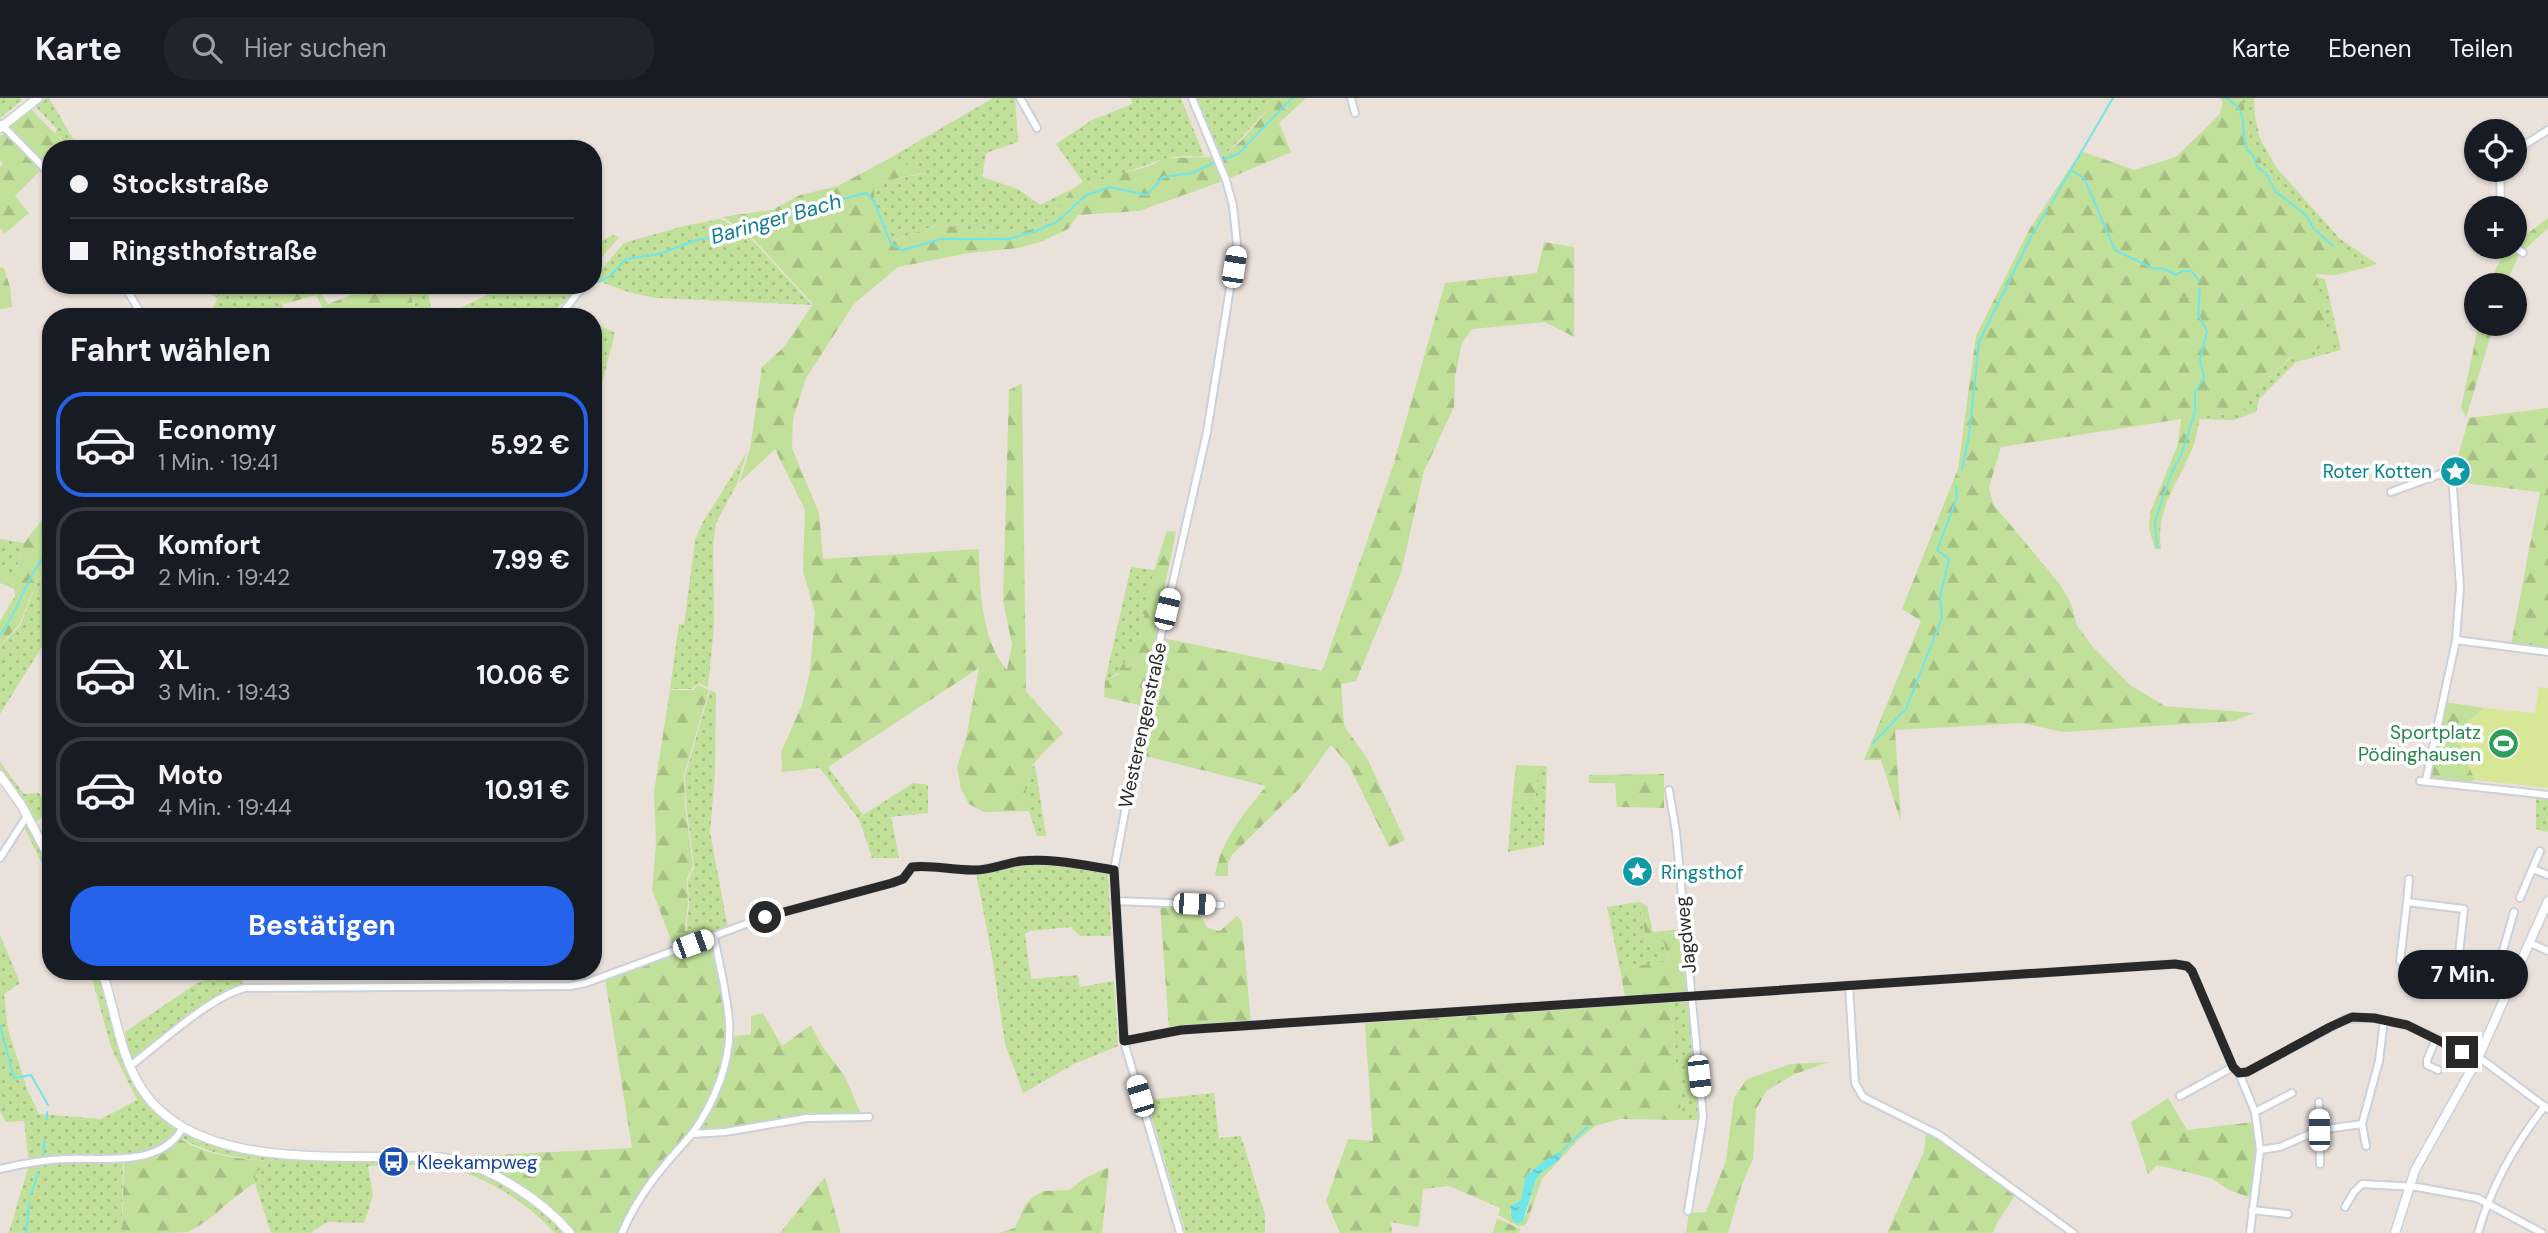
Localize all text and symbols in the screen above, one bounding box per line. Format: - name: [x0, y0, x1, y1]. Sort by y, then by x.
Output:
- search box: [164, 17, 654, 80]
- text: Karte: [35, 27, 122, 70]
- icon: search: [188, 29, 226, 67]
- text: Hier suchen: [244, 31, 387, 65]
- text: Karte: [2232, 33, 2290, 64]
- text: Ebenen: [2328, 33, 2412, 64]
- text: Teilen: [2450, 33, 2513, 64]
- map controls: [2464, 119, 2527, 336]
- button: locate: [2464, 119, 2527, 182]
- text: Stockstraße: [112, 167, 269, 201]
- water label: Baringer Bach: [707, 187, 845, 251]
- button: +: [2464, 196, 2527, 259]
- text: Ringsthofstraße: [112, 234, 318, 268]
- car: [1221, 245, 1248, 289]
- button: −: [2464, 273, 2527, 336]
- text: Fahrt wählen: [70, 329, 271, 371]
- icon: car: [74, 413, 137, 476]
- text: Economy: [158, 413, 276, 447]
- text: 5.92 €: [490, 428, 570, 462]
- text: 1 Min. · 19:41: [158, 447, 278, 477]
- place icon: Roter Kotten: [2438, 454, 2472, 488]
- place label: Roter Kotten: [2323, 459, 2432, 484]
- icon: car: [74, 528, 137, 591]
- text: Komfort: [158, 528, 261, 562]
- text: 7.99 €: [492, 543, 570, 577]
- text: 2 Min. · 19:42: [158, 562, 290, 592]
- car: [1153, 586, 1182, 632]
- street label: Westerengerstraße: [1113, 640, 1172, 810]
- icon: car: [74, 643, 137, 706]
- text: XL: [158, 643, 190, 677]
- text: 10.06 €: [476, 658, 570, 692]
- text: 3 Min. · 19:43: [158, 677, 291, 707]
- place label: Sportplatz Pödinghausen: [2358, 720, 2481, 767]
- sports icon: Sportplatz Pödinghausen: [2487, 726, 2521, 760]
- icon: car: [74, 758, 137, 821]
- text: Moto: [158, 758, 223, 792]
- text: 10.91 €: [485, 773, 570, 807]
- text: 4 Min. · 19:44: [158, 792, 292, 822]
- place icon: Ringsthof: [1621, 855, 1655, 889]
- place label: Ringsthof: [1661, 860, 1744, 885]
- button: Bestätigen: [70, 886, 574, 966]
- car: [1173, 893, 1216, 915]
- street label: Jagdweg: [1669, 895, 1702, 975]
- route start: [749, 901, 781, 933]
- car: [670, 927, 717, 961]
- callout: 7 Min.: [2397, 950, 2527, 1000]
- text: 7 Min.: [2431, 959, 2495, 989]
- route end: [2446, 1036, 2478, 1068]
- car: [1687, 1054, 1712, 1098]
- car: [1124, 1073, 1157, 1119]
- car: [2309, 1109, 2330, 1151]
- bus stop icon: Kleekampweg: [377, 1145, 411, 1179]
- place label: Kleekampweg: [417, 1150, 538, 1175]

